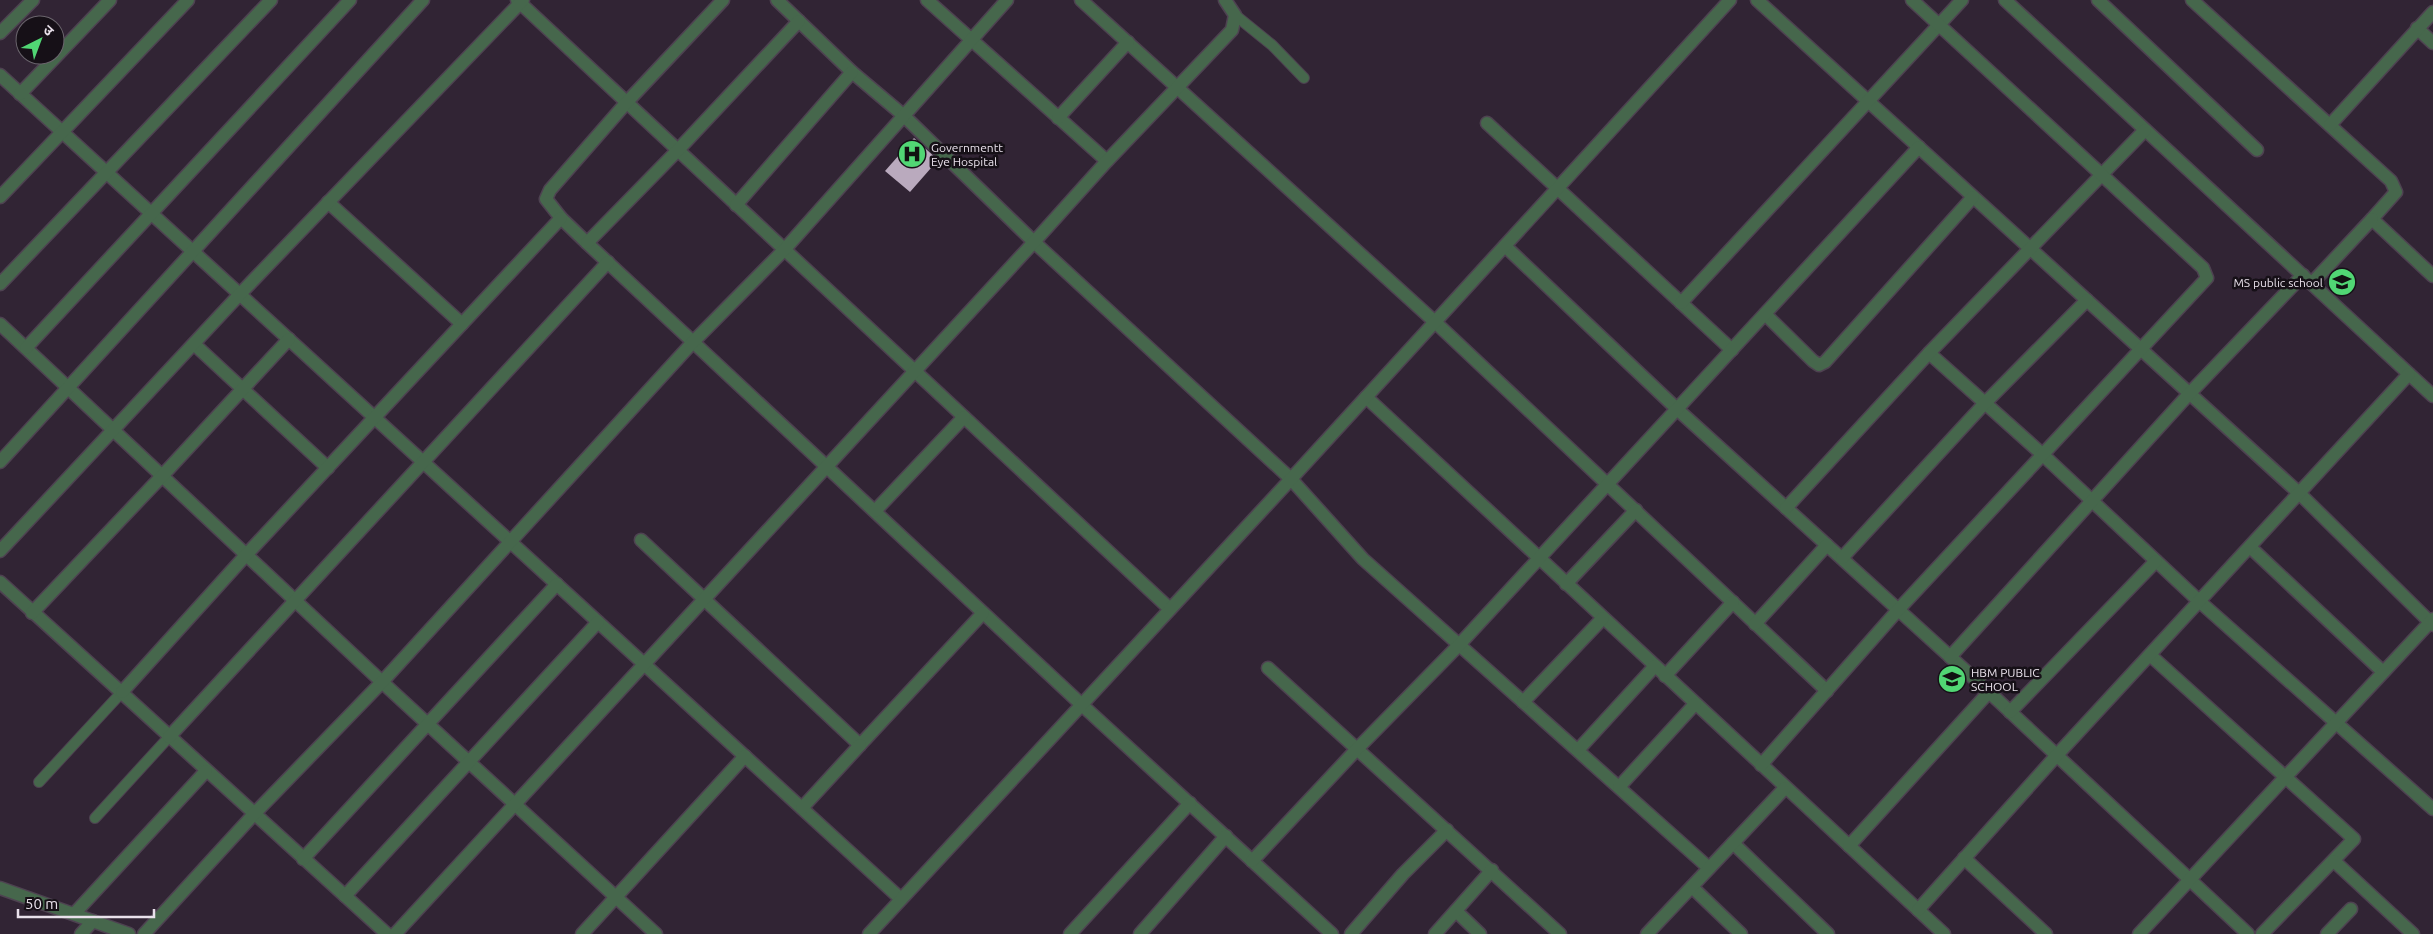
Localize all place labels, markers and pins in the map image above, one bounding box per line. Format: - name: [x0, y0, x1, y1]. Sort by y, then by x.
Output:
- hospital icon: Governmentt Eye Hospital: [897, 139, 927, 169]
- place label: Governmentt Eye Hospital: [931, 141, 1003, 168]
- school or university icon: MS public school: [2327, 267, 2357, 297]
- place label: MS public school: [2233, 276, 2323, 289]
- school or university icon: HBM PUBLIC SCHOOL: [1937, 664, 1967, 694]
- place label: HBM PUBLIC SCHOOL: [1971, 666, 2040, 693]

